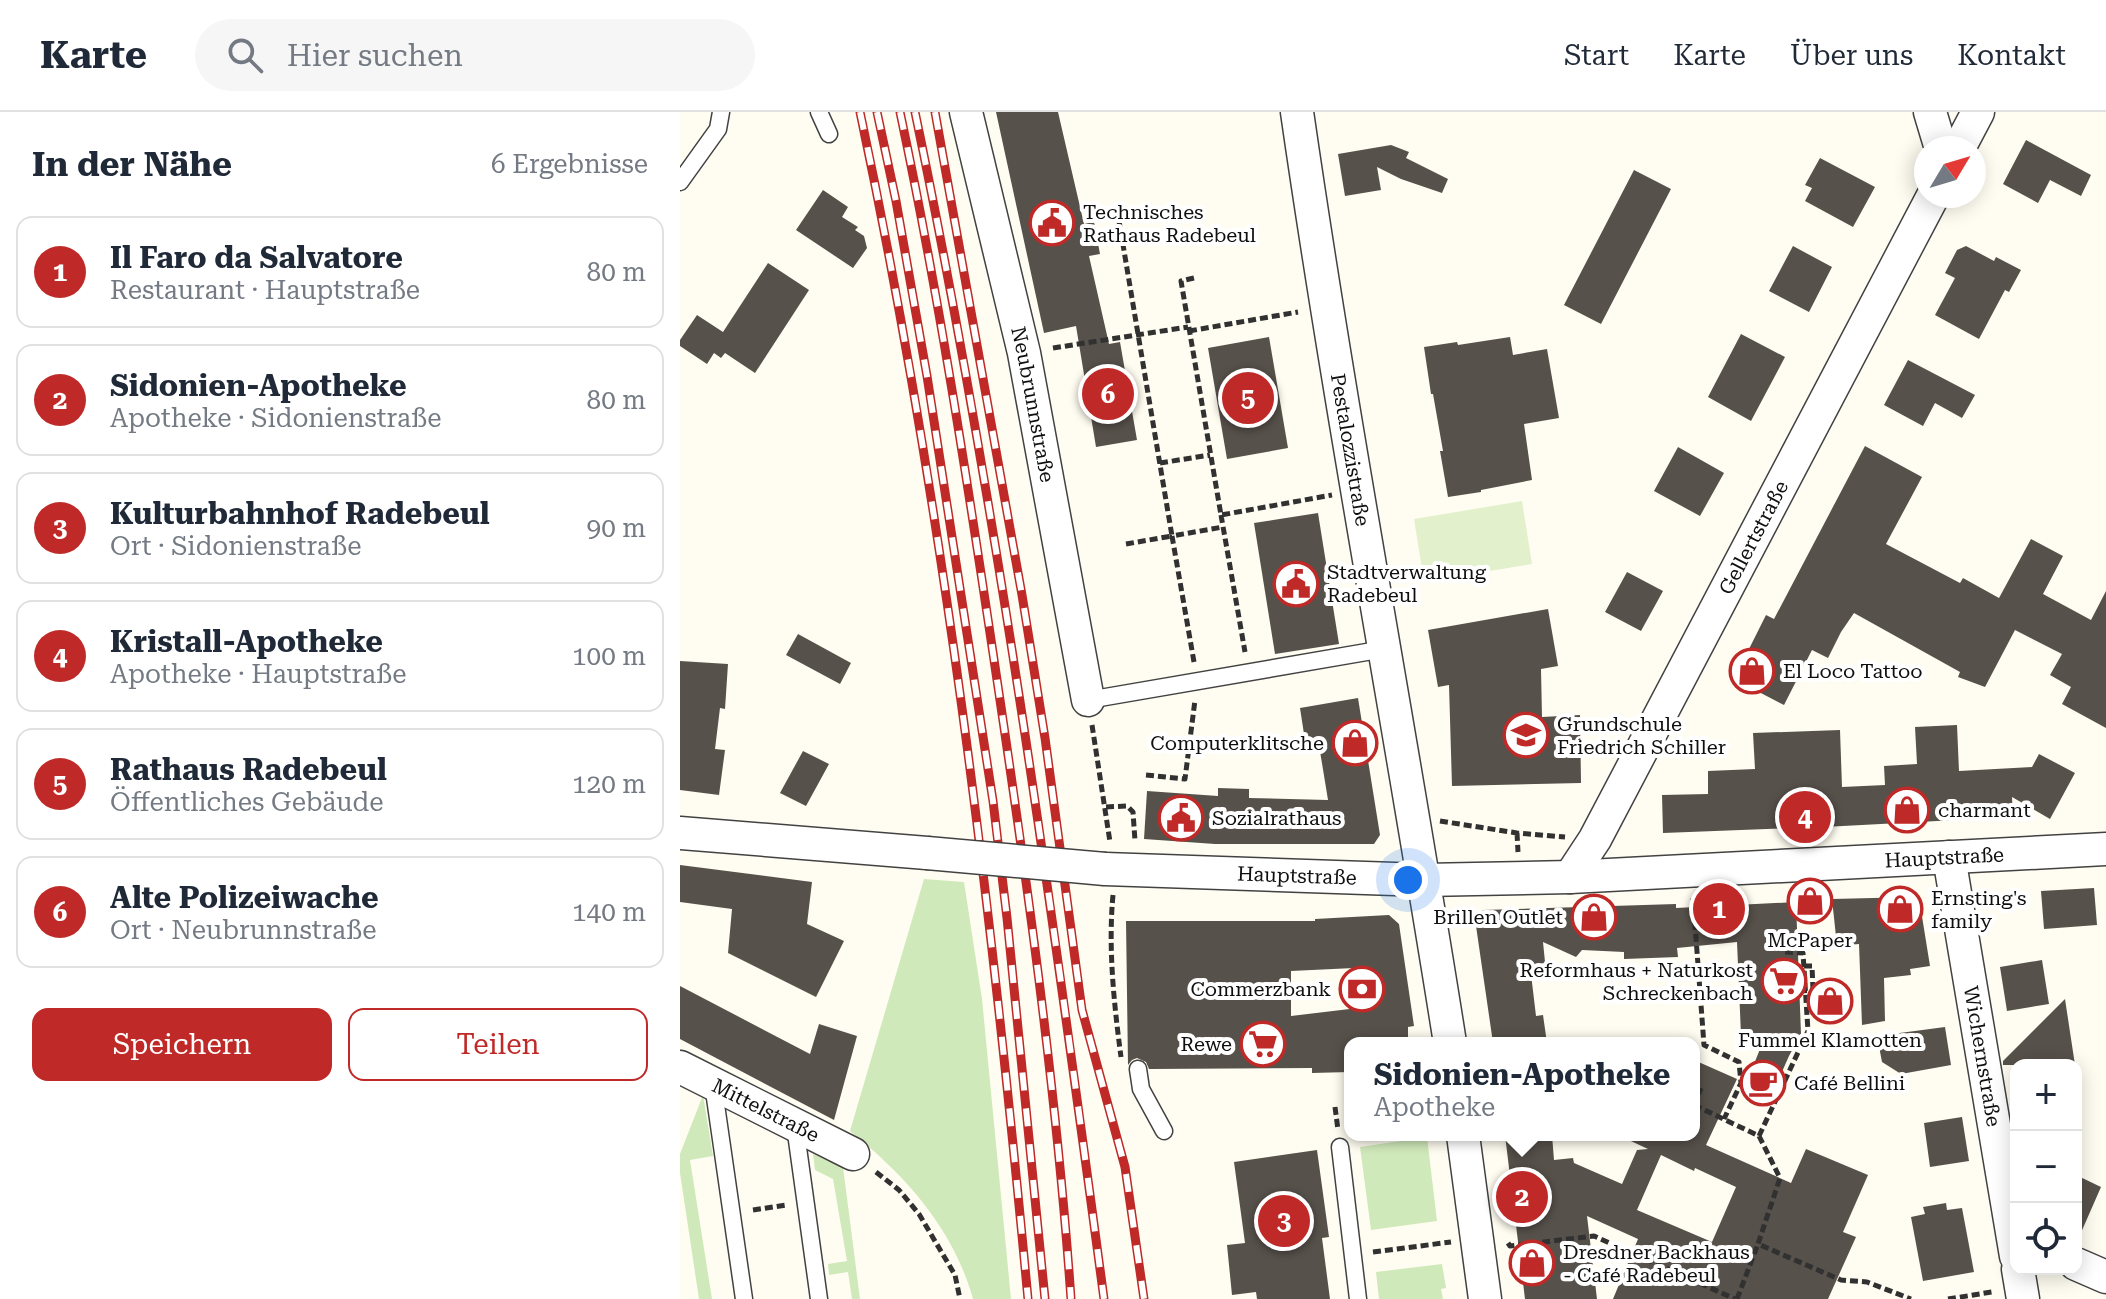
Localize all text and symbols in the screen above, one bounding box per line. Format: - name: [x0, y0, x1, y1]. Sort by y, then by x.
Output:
- search box: [195, 19, 755, 91]
- text: Karte: [40, 33, 147, 77]
- icon: search: [223, 33, 267, 77]
- text: Hier suchen: [287, 38, 463, 73]
- text: Start: [1564, 39, 1629, 72]
- text: Karte: [1673, 39, 1746, 72]
- text: Über uns: [1790, 39, 1913, 72]
- text: Kontakt: [1957, 39, 2066, 72]
- north arrow: [1914, 136, 1986, 208]
- text: In der Nähe: [32, 144, 232, 184]
- text: 6 Ergebnisse: [491, 149, 648, 179]
- public building icon: Technisches Rathaus Radebeul: [1028, 199, 1076, 247]
- place label: Technisches Rathaus Radebeul: [1083, 200, 1256, 247]
- text: Il Faro da Salvatore: [110, 240, 403, 275]
- text: 1: [53, 257, 67, 287]
- text: 80 m: [587, 257, 646, 287]
- text: Restaurant · Hauptstraße: [110, 275, 420, 305]
- street label: Neubrunnstraße: [1006, 324, 1060, 484]
- pin: 6: [1082, 364, 1134, 424]
- text: Sidonien-Apotheke: [110, 368, 407, 403]
- pin: 5: [1222, 368, 1274, 428]
- street label: Pestalozzistraße: [1326, 372, 1375, 528]
- text: 2: [53, 385, 67, 415]
- text: 80 m: [587, 385, 646, 415]
- text: Apotheke · Sidonienstraße: [110, 403, 442, 433]
- street label: Gellertstraße: [1714, 476, 1793, 599]
- text: Kulturbahnhof Radebeul: [110, 496, 489, 531]
- text: 3: [53, 513, 67, 543]
- text: 90 m: [587, 513, 646, 543]
- text: Ort · Sidonienstraße: [110, 531, 361, 561]
- public building icon: Stadtverwaltung Radebeul: [1272, 560, 1320, 608]
- place label: Stadtverwaltung Radebeul: [1327, 560, 1487, 607]
- text: Kristall-Apotheke: [110, 624, 383, 659]
- text: 4: [53, 641, 67, 671]
- text: 100 m: [572, 641, 646, 671]
- shop icon: El Loco Tattoo: [1728, 647, 1776, 695]
- text: Apotheke · Hauptstraße: [110, 659, 407, 689]
- place label: El Loco Tattoo: [1783, 659, 1923, 683]
- school or university icon: Grundschule Friedrich Schiller: [1502, 711, 1550, 759]
- place label: Grundschule Friedrich Schiller: [1557, 712, 1726, 759]
- shop icon: Computerklitsche: [1331, 719, 1379, 767]
- place label: Computerklitsche: [1150, 731, 1324, 755]
- text: Rathaus Radebeul: [110, 752, 387, 787]
- text: 5: [53, 769, 67, 799]
- text: 120 m: [572, 769, 646, 799]
- shop icon: charmant: [1883, 786, 1931, 834]
- text: Öffentliches Gebäude: [110, 787, 383, 817]
- pin: 4: [1779, 787, 1831, 847]
- public building icon: Sozialrathaus: [1157, 794, 1205, 842]
- place label: charmant: [1938, 798, 2031, 822]
- place label: Sozialrathaus: [1212, 806, 1342, 830]
- street label: Hauptstraße: [1884, 842, 2005, 873]
- your location: [1388, 860, 1428, 900]
- street label: Hauptstraße: [1237, 862, 1357, 890]
- shop icon: McPaper: [1786, 877, 1834, 925]
- pin: 1: [1693, 879, 1745, 939]
- text: Alte Polizeiwache: [110, 880, 379, 915]
- shop icon: Ernsting's family: [1876, 885, 1924, 933]
- place label: Ernsting's family: [1931, 886, 2027, 933]
- shop icon: Brillen Outlet: [1570, 893, 1618, 941]
- text: 6: [53, 897, 67, 927]
- text: 140 m: [572, 897, 646, 927]
- place label: Brillen Outlet: [1433, 905, 1564, 929]
- text: Ort · Neubrunnstraße: [110, 915, 376, 945]
- place label: McPaper: [1767, 928, 1853, 952]
- supermarket icon: Reformhaus + Naturkost Schreckenbach: [1760, 957, 1808, 1005]
- place label: Reformhaus + Naturkost Schreckenbach: [1520, 958, 1754, 1005]
- bank icon: Commerzbank: [1338, 965, 1386, 1013]
- place label: Commerzbank: [1190, 977, 1331, 1001]
- shop icon: Fummel Klamotten: [1806, 977, 1854, 1025]
- street label: Wichernstraße: [1959, 984, 2006, 1128]
- button: Speichern: [32, 1008, 332, 1081]
- button: Teilen: [348, 1008, 648, 1081]
- supermarket icon: Rewe: [1239, 1020, 1287, 1068]
- place label: Fummel Klamotten: [1738, 1028, 1922, 1052]
- place label: Rewe: [1181, 1032, 1232, 1056]
- popup: [1344, 1037, 1700, 1141]
- text: Sidonien-Apotheke: [1374, 1057, 1670, 1092]
- cafe icon: Café Bellini: [1739, 1059, 1787, 1107]
- map controls: [2010, 1059, 2082, 1275]
- button: +: [2010, 1059, 2082, 1131]
- place label: Café Bellini: [1794, 1071, 1905, 1095]
- street label: Mittelstraße: [708, 1073, 823, 1147]
- text: Apotheke: [1374, 1092, 1495, 1122]
- button: −: [2010, 1131, 2082, 1203]
- pin: 2: [1496, 1167, 1548, 1227]
- pin: 3: [1258, 1191, 1310, 1251]
- button: locate: [2010, 1203, 2082, 1275]
- shop icon: Dresdner Backhaus - Café Radebeul: [1508, 1239, 1556, 1287]
- place label: Dresdner Backhaus - Café Radebeul: [1563, 1240, 1750, 1287]

